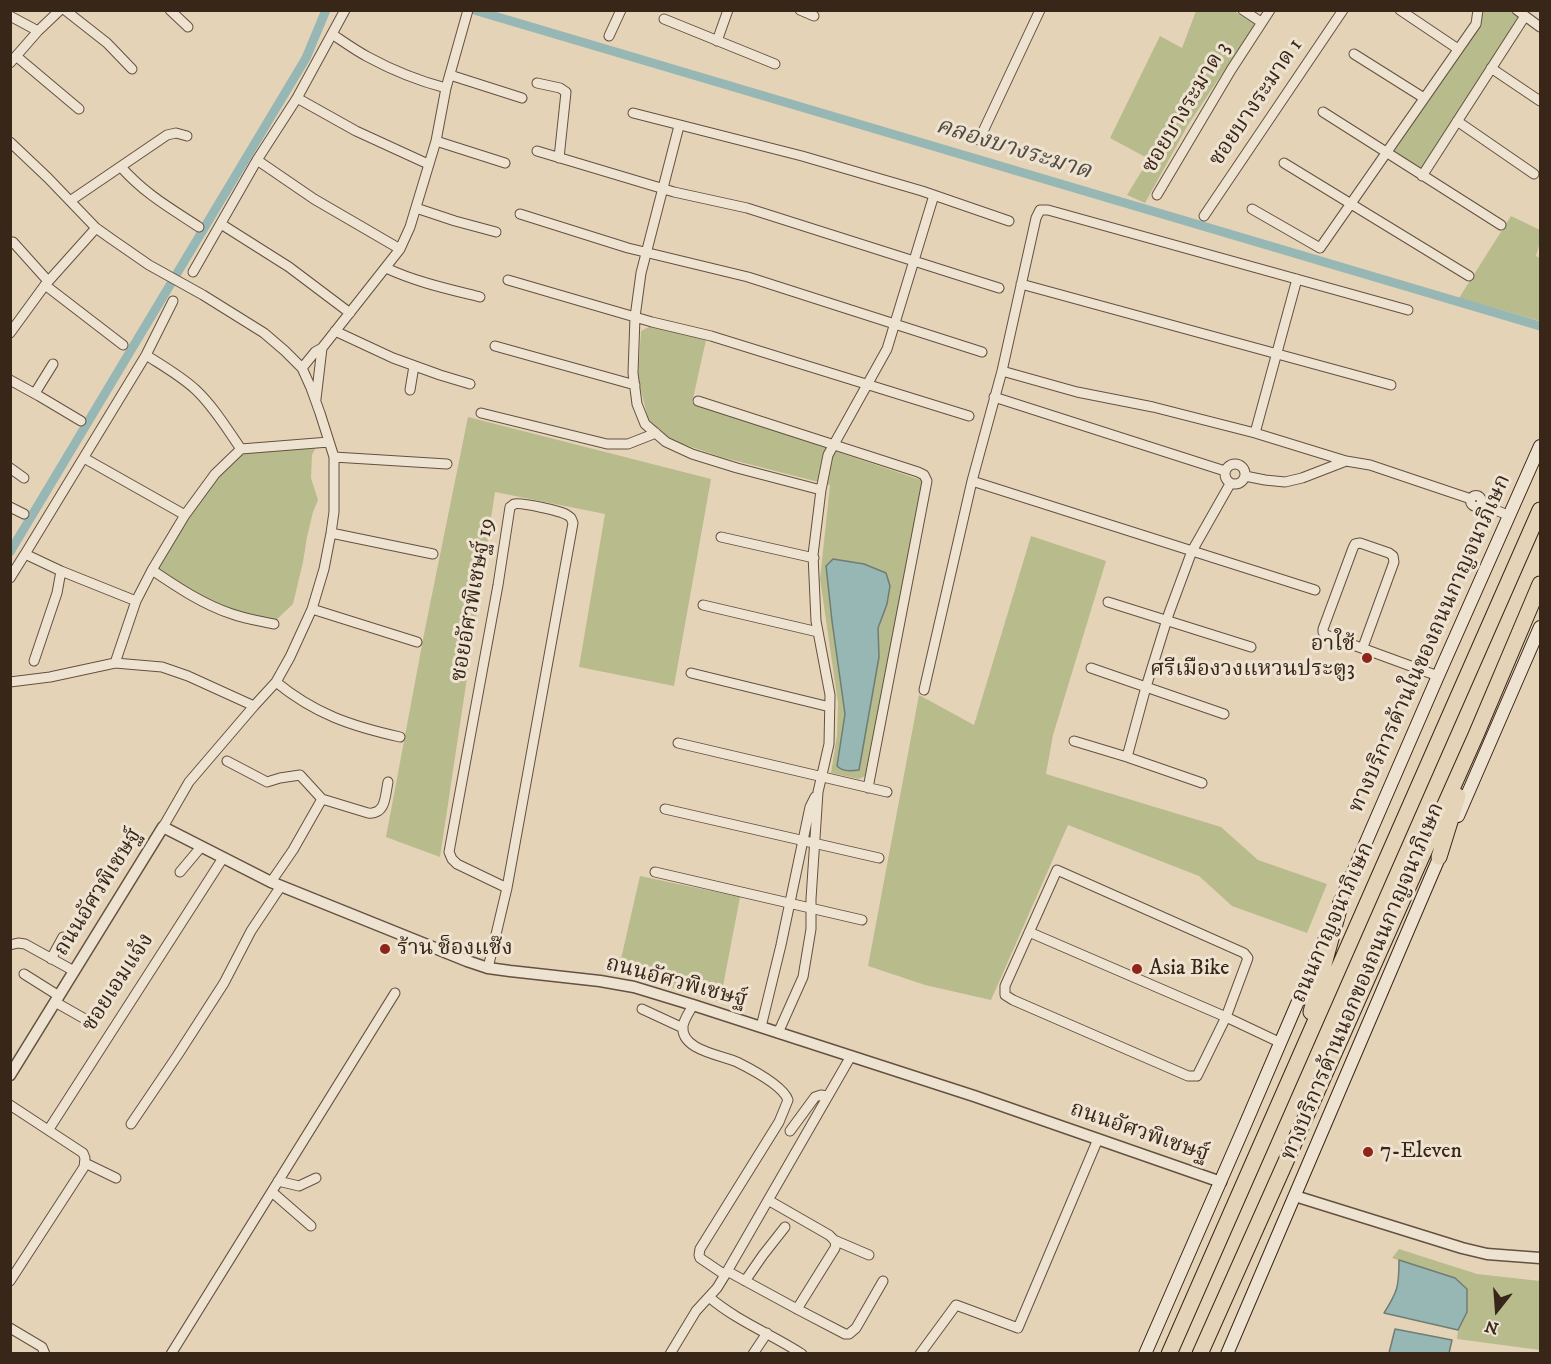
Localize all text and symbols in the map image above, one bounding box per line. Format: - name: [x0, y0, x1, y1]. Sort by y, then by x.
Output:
- street label: ซอยบางระมาด 1: [1205, 34, 1309, 172]
- street label: ซอยบางระมาด 3: [1137, 38, 1237, 178]
- water label: คลองบางระมาด: [932, 113, 1094, 187]
- street label: ทางบริการด้านในของถนนกาญจนาภิเษก: [1344, 471, 1518, 817]
- street label: ซอยอัศวพิเชษฐ์ 19: [447, 516, 501, 684]
- place label: อาใช้ ศรีเมืองวงแหวนประตู3: [1150, 632, 1355, 684]
- marker: อาใช้ ศรีเมืองวงแหวนประตู3: [1360, 651, 1374, 665]
- street label: ทางบริการด้านนอกของถนนกาญจนาภิเษก: [1277, 799, 1451, 1165]
- street label: ถนนอัศวพิเชษฐ์: [49, 825, 149, 961]
- street label: ถนนกาญจนาภิเษก: [1287, 838, 1381, 1008]
- street label: ซอยเอมแจ้ง: [77, 929, 161, 1037]
- place label: ร้าน ช็องแช๊ง: [397, 936, 513, 962]
- marker: ร้าน ช็องแช๊ง: [378, 942, 392, 956]
- street label: ถนนอัศวพิเชษฐ์: [603, 951, 749, 1015]
- place label: Asia Bike: [1149, 956, 1229, 982]
- marker: Asia Bike: [1130, 962, 1144, 976]
- street label: ถนนอัศวพิเชษฐ์: [1066, 1097, 1212, 1169]
- place label: 7-Eleven: [1380, 1139, 1462, 1165]
- marker: 7-Eleven: [1361, 1145, 1375, 1159]
- north arrow: [1467, 1280, 1527, 1340]
- text: N: [1483, 1316, 1501, 1339]

